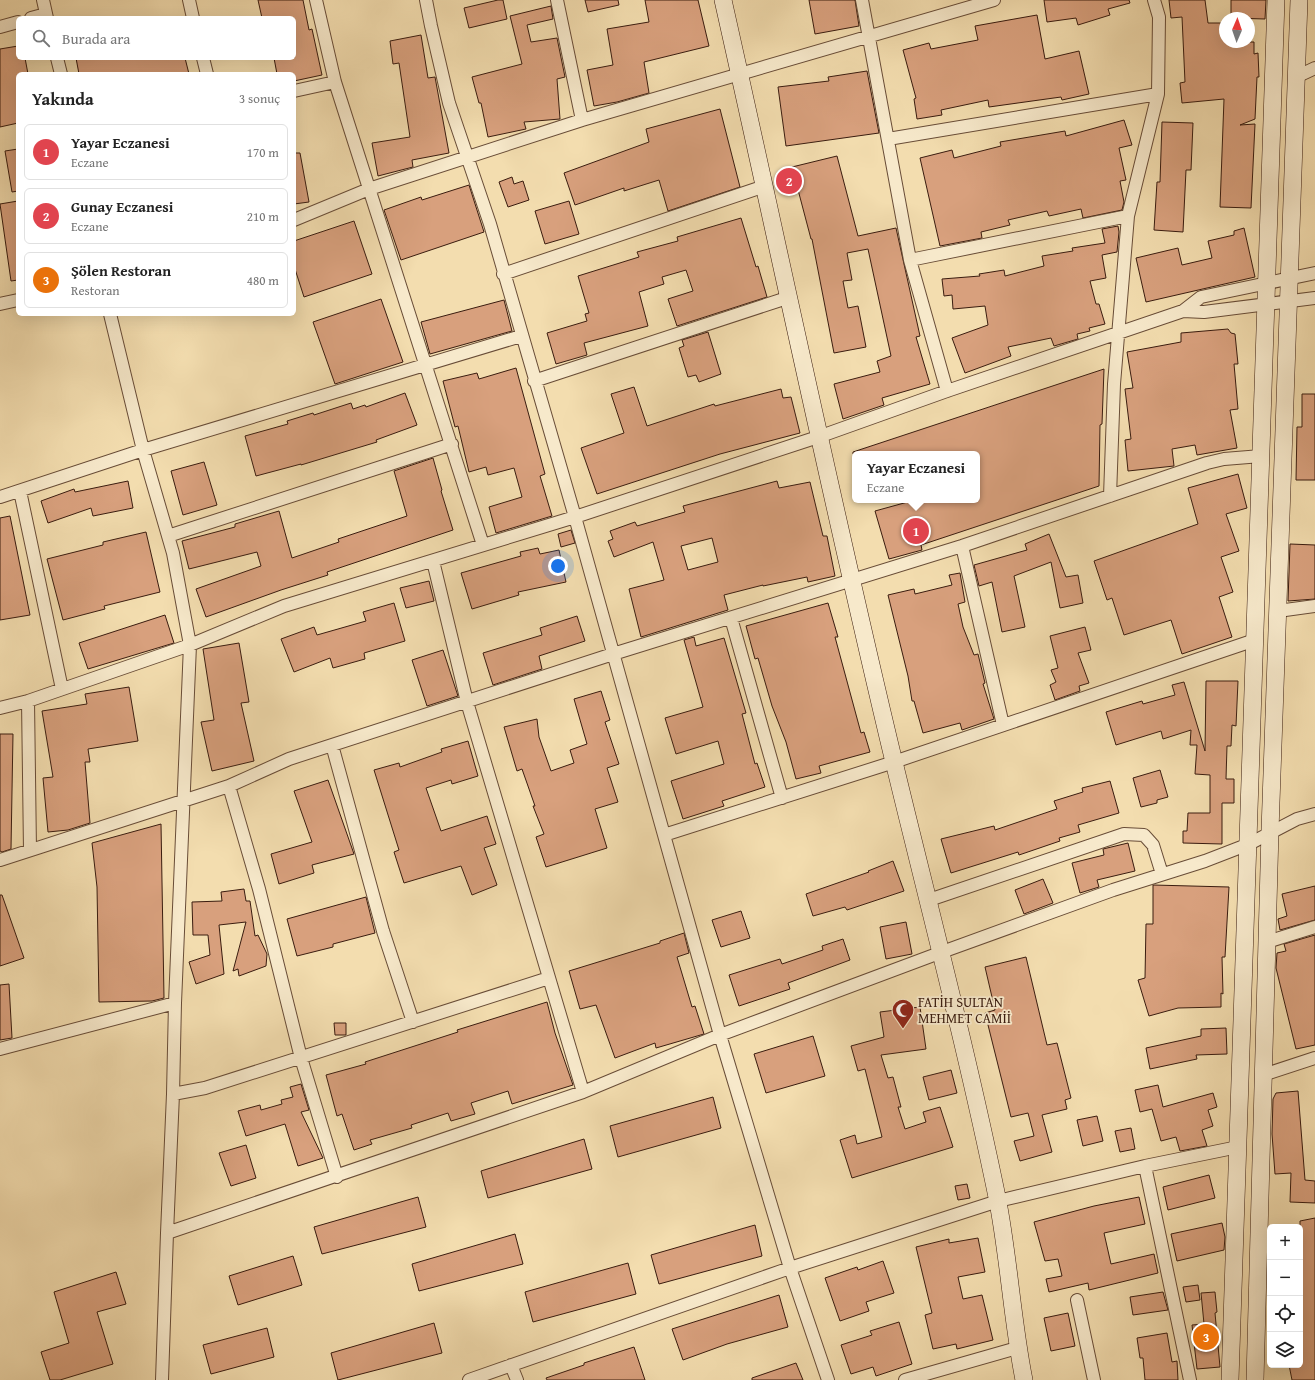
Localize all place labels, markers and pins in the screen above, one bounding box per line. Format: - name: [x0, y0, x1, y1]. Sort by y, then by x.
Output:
- pin: 2: [776, 166, 802, 196]
- pin: 1: [903, 516, 929, 546]
- place label: FATİH SULTAN MEHMET CAMİİ: [918, 992, 1011, 1028]
- mosque icon: FATİH SULTAN MEHMET CAMİİ: [890, 997, 916, 1030]
- pin: 3: [1193, 1322, 1219, 1352]

